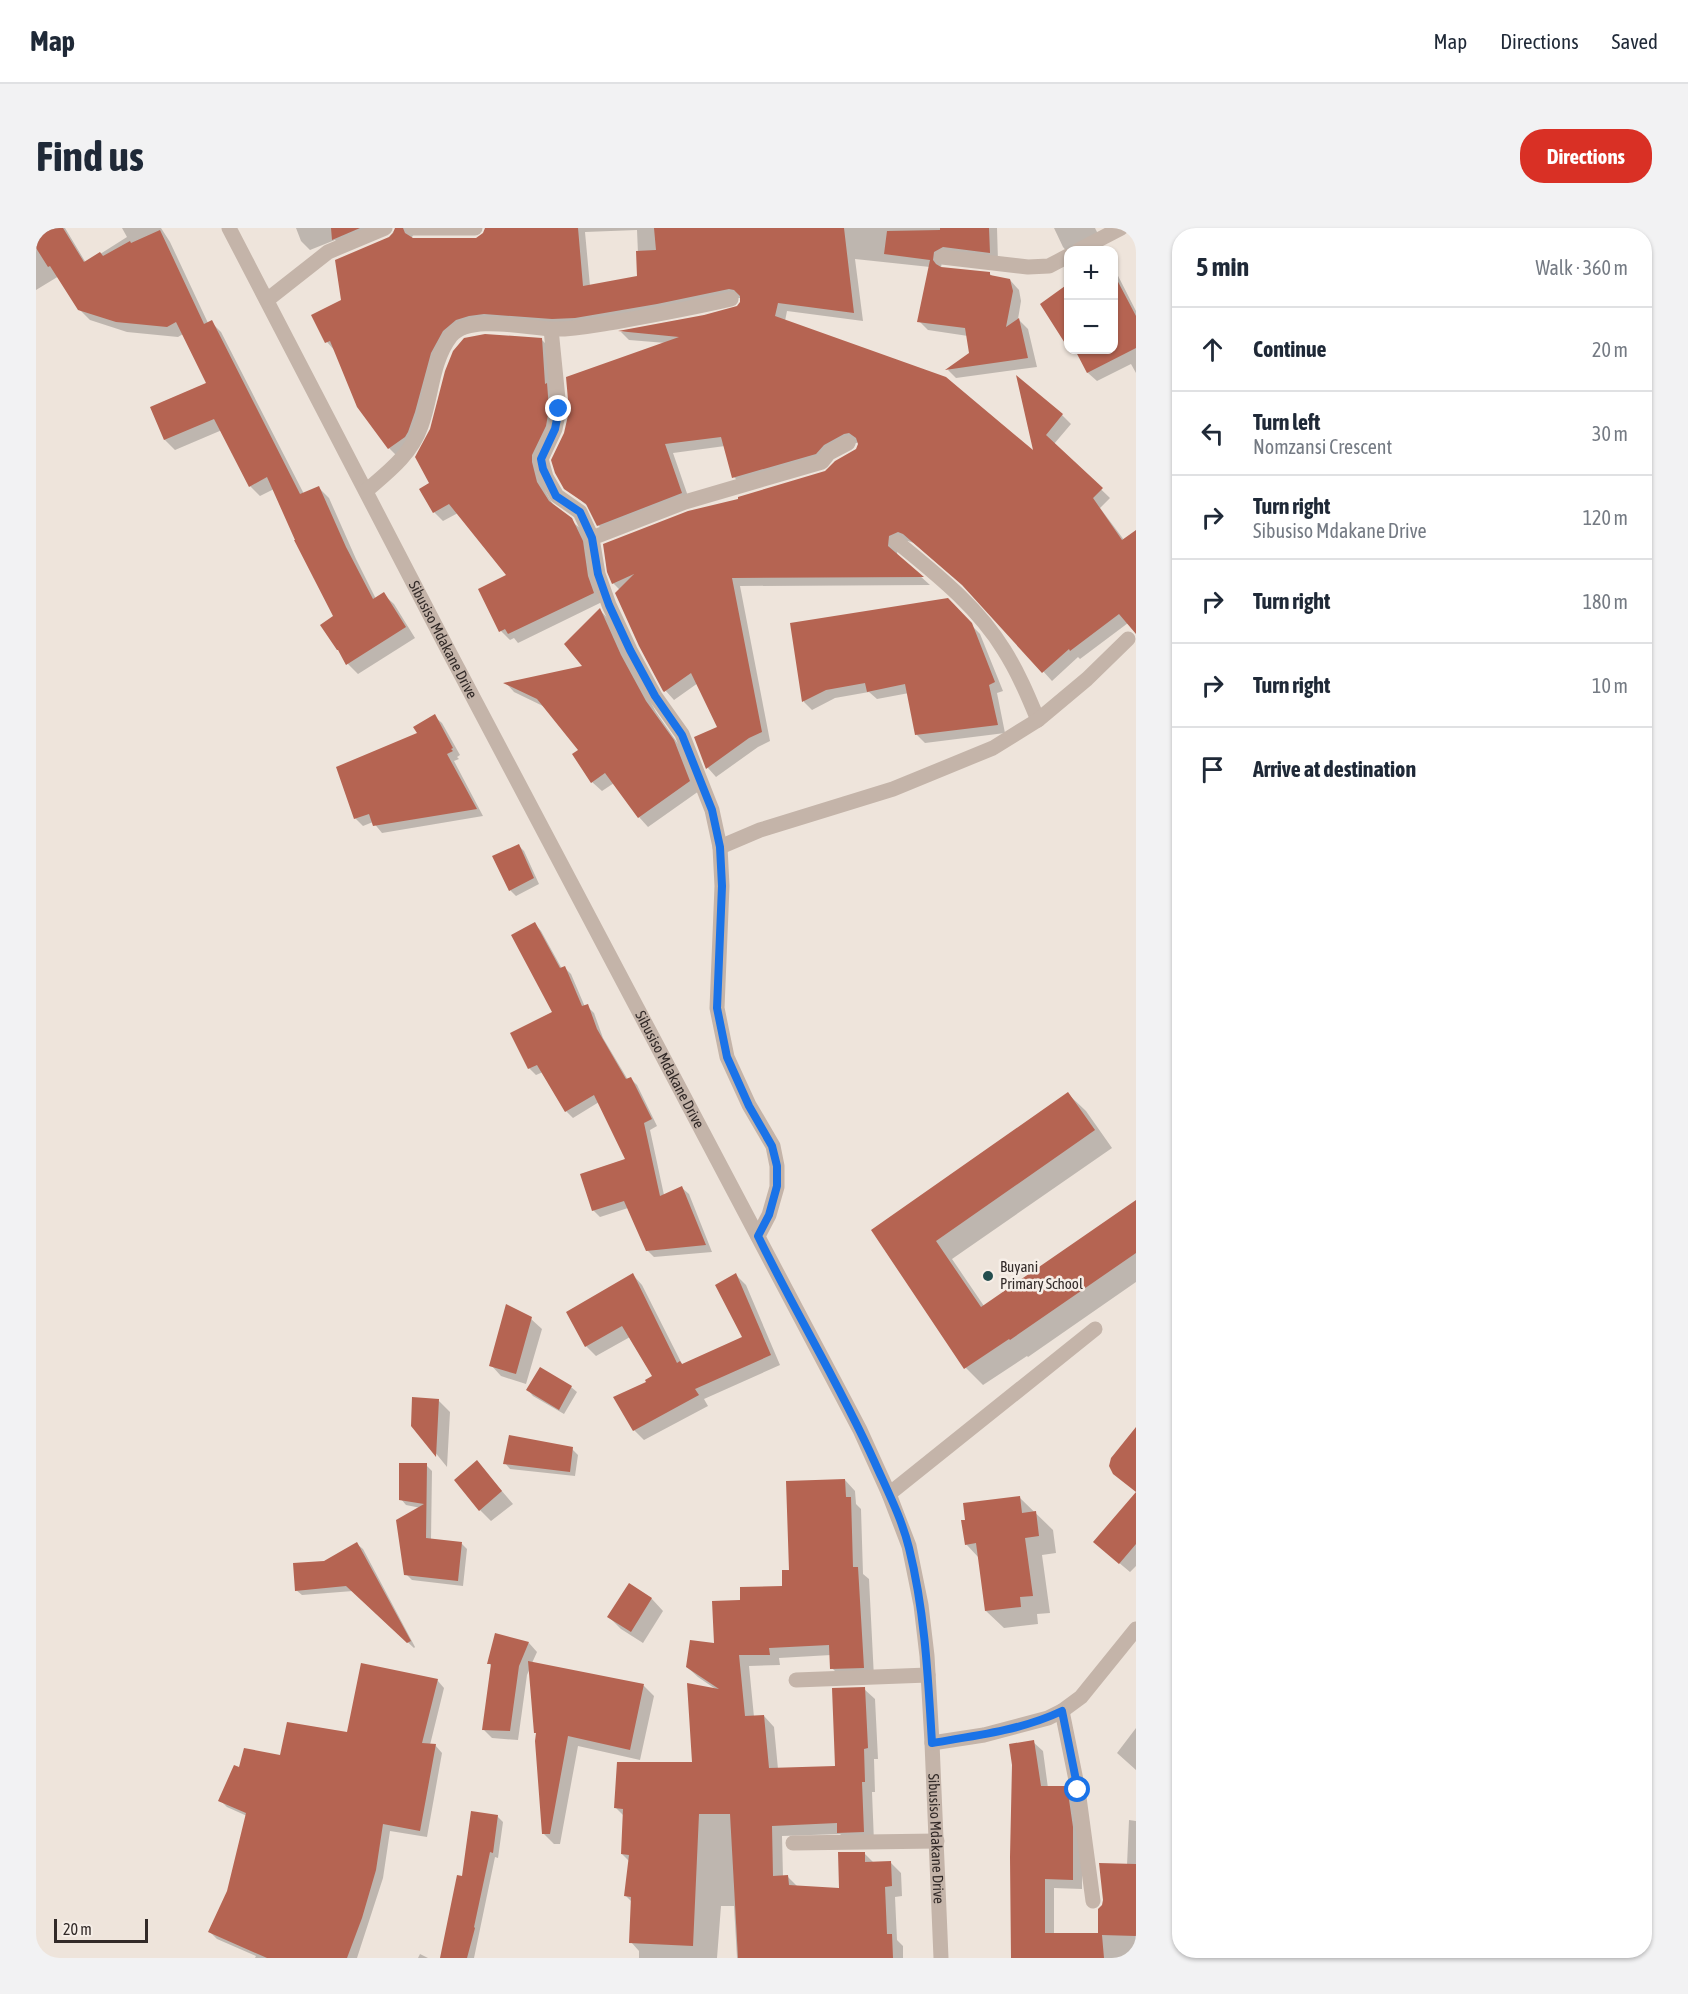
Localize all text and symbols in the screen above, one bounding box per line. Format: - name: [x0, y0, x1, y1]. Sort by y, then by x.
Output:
- text: Map: [30, 25, 75, 57]
- text: Map: [1433, 29, 1467, 53]
- text: Directions: [1500, 29, 1579, 53]
- text: Saved: [1612, 29, 1658, 53]
- button: Directions: [1520, 129, 1652, 183]
- text: Find us: [36, 132, 144, 180]
- map controls: [1064, 246, 1118, 354]
- button: +: [1064, 246, 1118, 300]
- text: 5 min: [1196, 252, 1249, 282]
- text: Walk · 360 m: [1536, 256, 1628, 279]
- button: −: [1064, 300, 1118, 354]
- icon: ahead: [1196, 333, 1229, 366]
- text: Continue: [1253, 336, 1327, 362]
- text: 20 m: [1592, 338, 1628, 361]
- route end: [545, 395, 571, 421]
- text: Turn left: [1253, 409, 1320, 435]
- icon: left: [1196, 417, 1229, 450]
- text: 30 m: [1592, 422, 1628, 445]
- text: Nomzansi Crescent: [1253, 435, 1392, 458]
- text: Turn right: [1253, 493, 1330, 519]
- icon: right: [1196, 501, 1229, 534]
- text: 120 m: [1583, 506, 1628, 529]
- text: Sibusiso Mdakane Drive: [1253, 519, 1427, 542]
- street label: Sibusiso Mdakane Drive: [406, 578, 481, 701]
- icon: right: [1196, 585, 1229, 618]
- text: Turn right: [1253, 588, 1330, 614]
- text: 180 m: [1583, 590, 1628, 613]
- icon: right: [1196, 669, 1229, 702]
- text: Turn right: [1253, 672, 1330, 698]
- text: 10 m: [1592, 674, 1628, 697]
- icon: arrive: [1196, 753, 1229, 786]
- text: Arrive at destination: [1253, 756, 1416, 782]
- street label: Sibusiso Mdakane Drive: [632, 1008, 708, 1131]
- place label: Buyani Primary School: [1000, 1258, 1083, 1292]
- marker: Buyani Primary School: [981, 1269, 995, 1283]
- street label: Sibusiso Mdakane Drive: [925, 1773, 948, 1904]
- route start: [1064, 1776, 1090, 1802]
- scale bar: [54, 1916, 148, 1944]
- text: 20 m: [63, 1920, 92, 1938]

